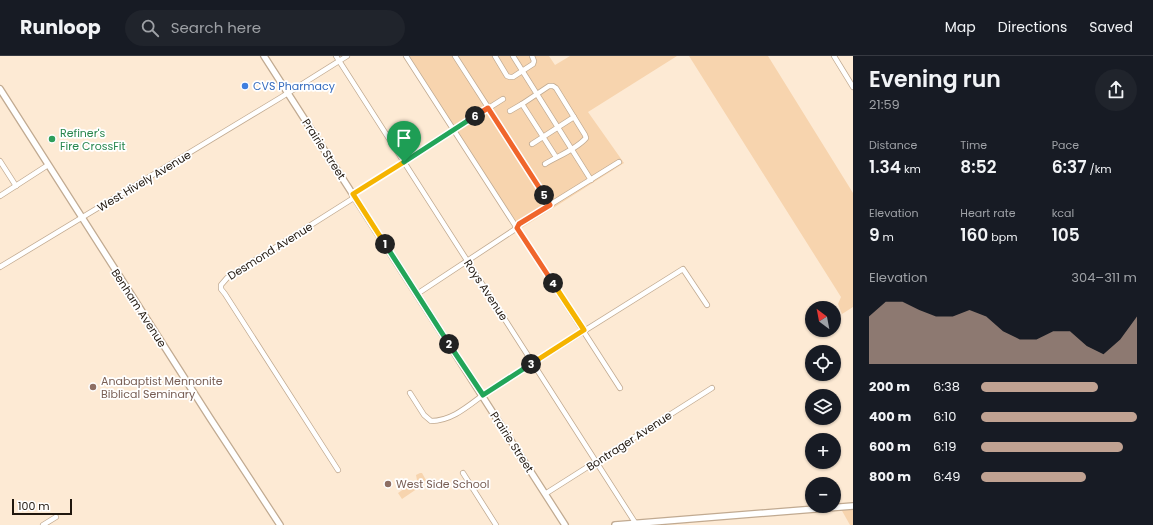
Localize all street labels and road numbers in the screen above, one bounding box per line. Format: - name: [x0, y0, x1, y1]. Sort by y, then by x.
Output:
- street label: Prairie Street: [298, 116, 350, 182]
- street label: West Hively Avenue: [94, 147, 194, 215]
- street label: Desmond Avenue: [224, 218, 316, 284]
- street label: Roys Avenue: [460, 256, 512, 324]
- street label: Benham Avenue: [108, 266, 170, 351]
- street label: Bontrager Avenue: [583, 407, 675, 475]
- street label: Prairie Street: [486, 409, 538, 475]

